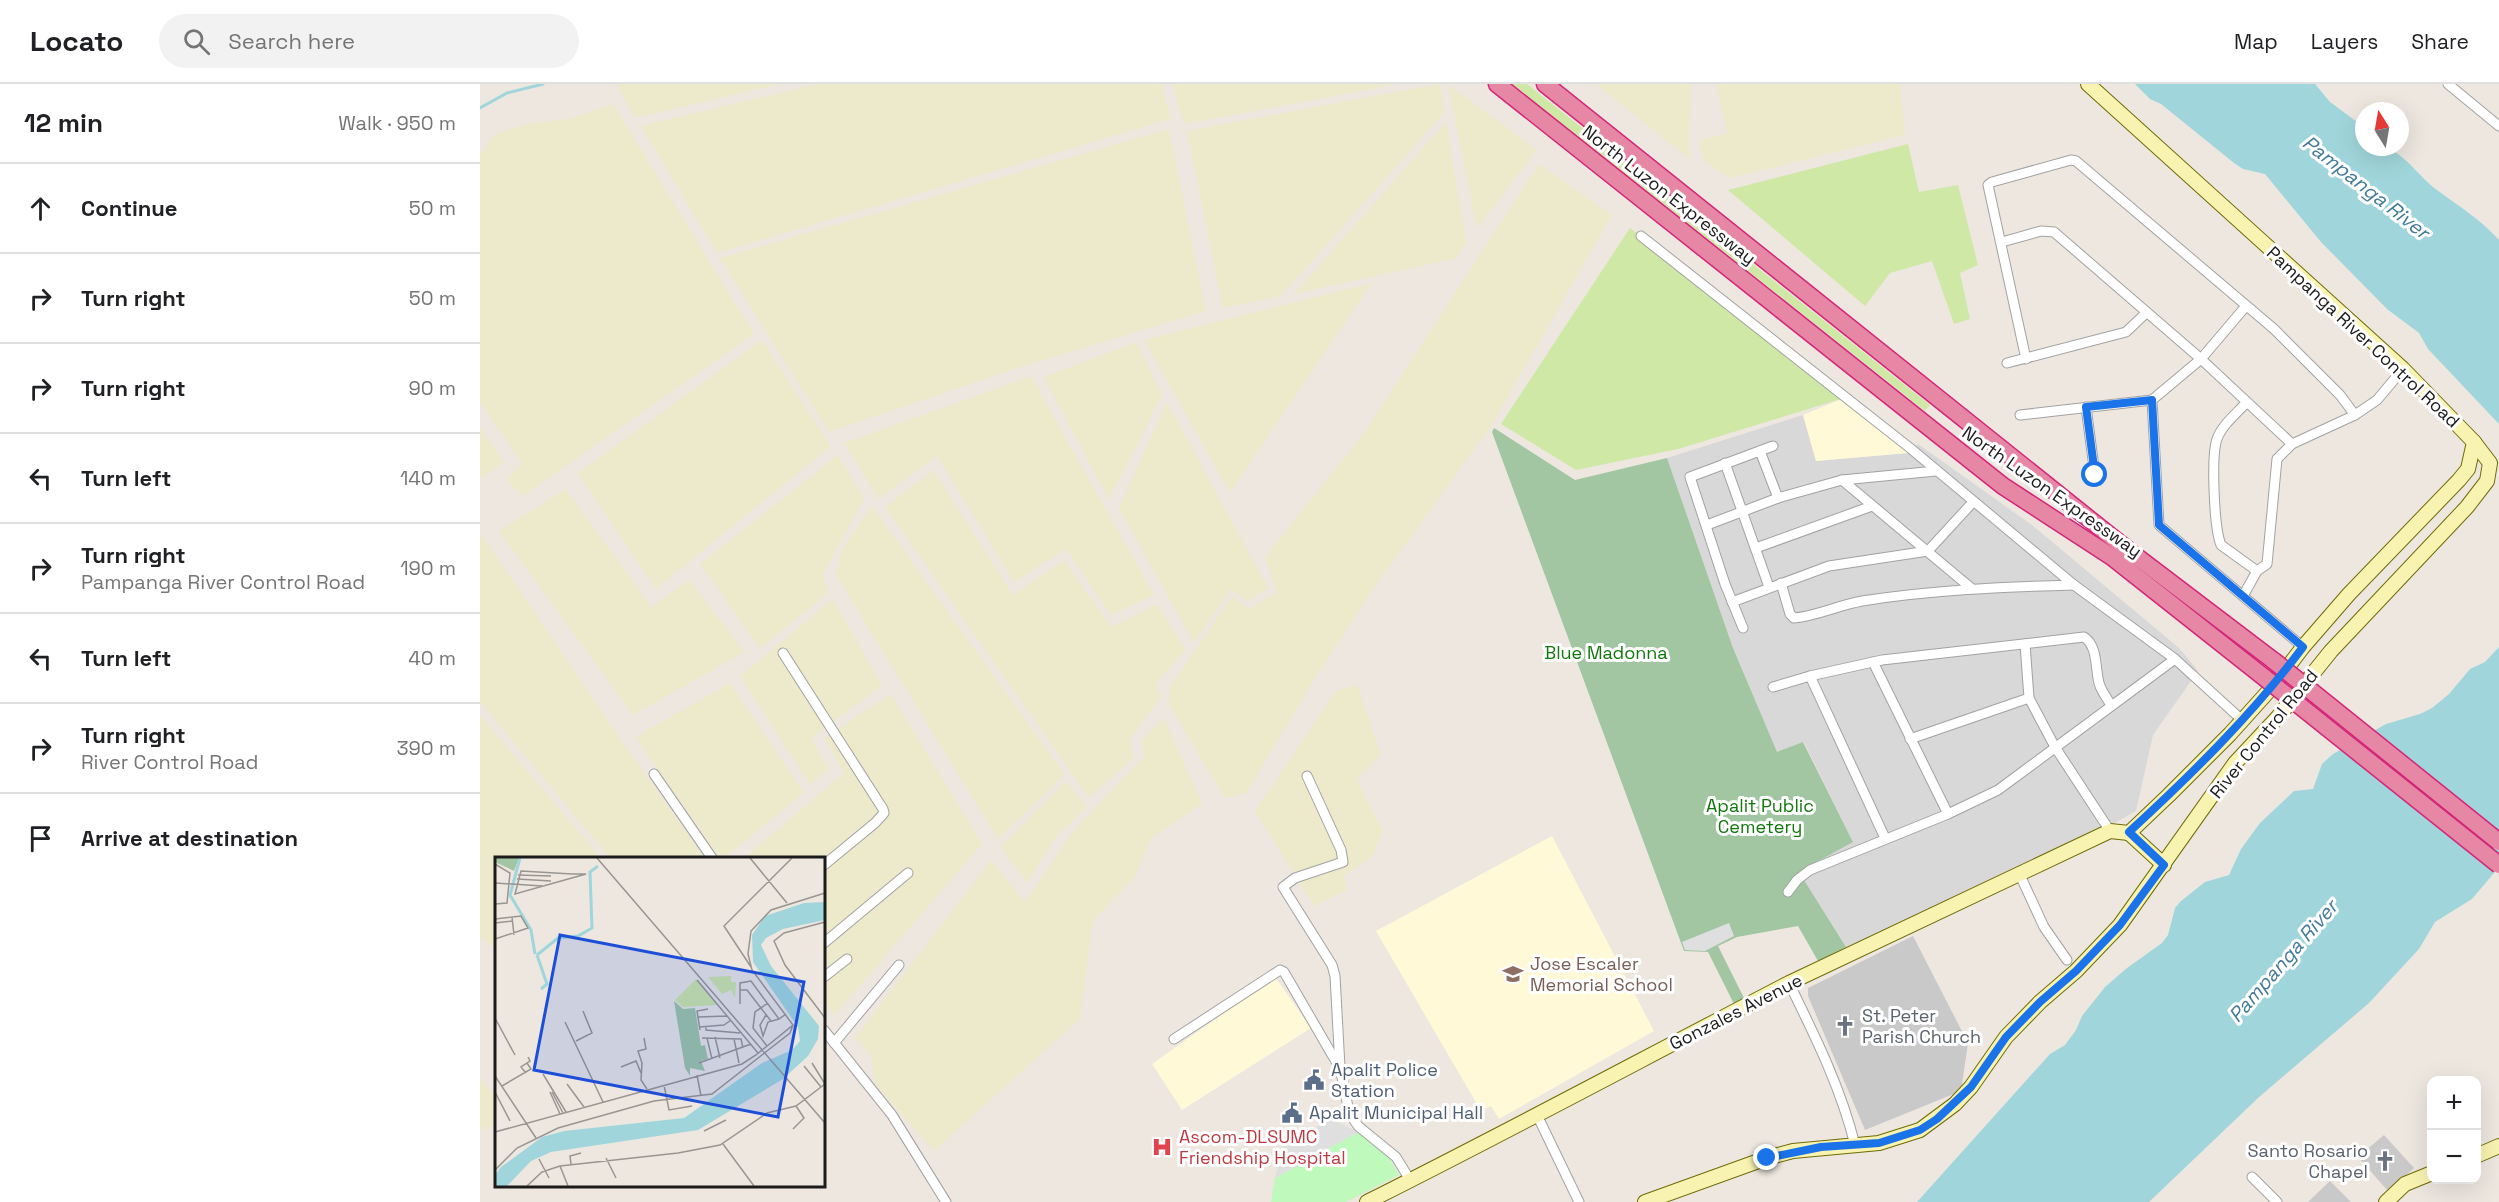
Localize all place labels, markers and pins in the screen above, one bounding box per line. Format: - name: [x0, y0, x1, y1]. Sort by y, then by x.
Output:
- place label: Jose Escaler Memorial School: [1530, 952, 1673, 996]
- school or university icon: Jose Escaler Memorial School: [1501, 962, 1525, 986]
- place label: St. Peter Parish Church: [1862, 1004, 1981, 1048]
- church icon: St. Peter Parish Church: [1833, 1014, 1857, 1038]
- place label: Apalit Police Station: [1331, 1058, 1438, 1102]
- public building icon: Apalit Police Station: [1302, 1068, 1326, 1092]
- public building icon: Apalit Municipal Hall: [1280, 1101, 1304, 1125]
- place label: Apalit Municipal Hall: [1309, 1101, 1483, 1124]
- place label: Ascom-DLSUMC Friendship Hospital: [1179, 1125, 1346, 1169]
- hospital icon: Ascom-DLSUMC Friendship Hospital: [1150, 1135, 1174, 1159]
- place label: Santo Rosario Chapel: [2248, 1139, 2368, 1183]
- church icon: Santo Rosario Chapel: [2373, 1149, 2397, 1173]

